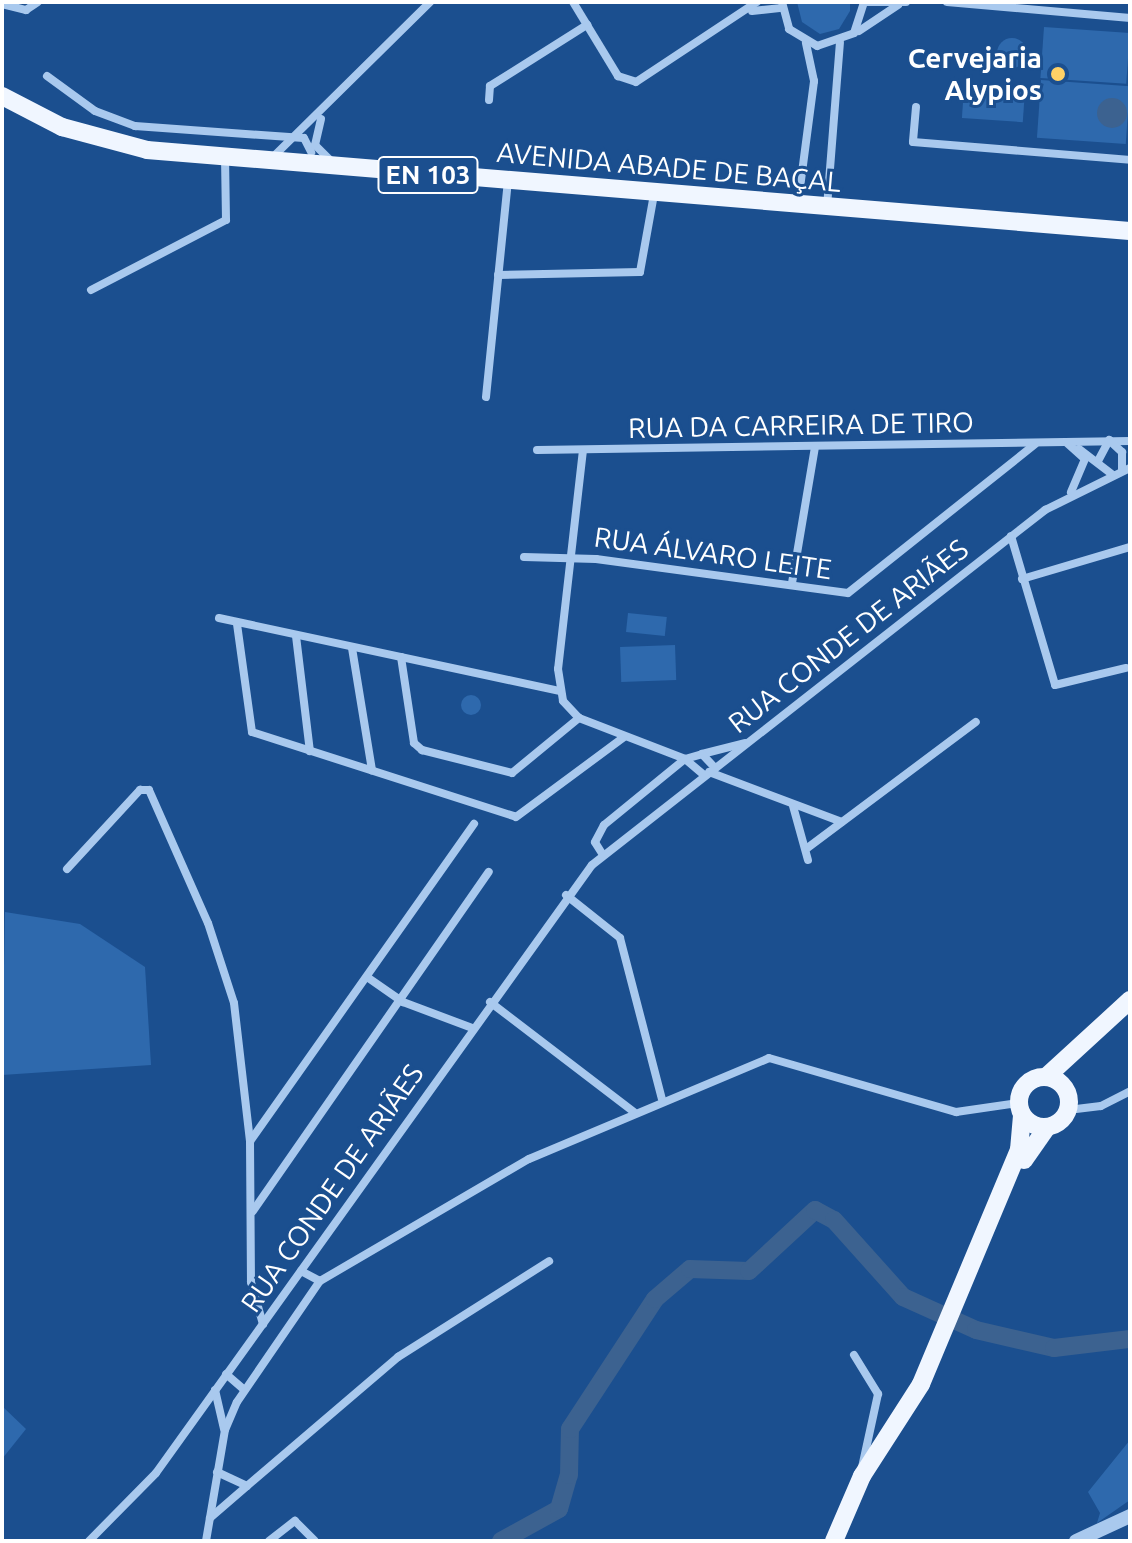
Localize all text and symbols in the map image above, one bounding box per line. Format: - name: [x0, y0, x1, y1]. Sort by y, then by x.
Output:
- place label: Cervejaria Alypios: [908, 41, 1042, 107]
- marker: Cervejaria Alypios: [1049, 65, 1067, 83]
- street label: AVENIDA ABADE DE BAÇAL: [496, 135, 842, 199]
- road number: EN 103: [376, 153, 480, 197]
- street label: RUA DA CARREIRA DE TIRO: [628, 405, 974, 445]
- street label: RUA ÁLVARO LEITE: [592, 520, 834, 586]
- street label: RUA CONDE DE ARIÃES: [721, 532, 975, 740]
- street label: RUA CONDE DE ARIÃES: [234, 1058, 430, 1318]

